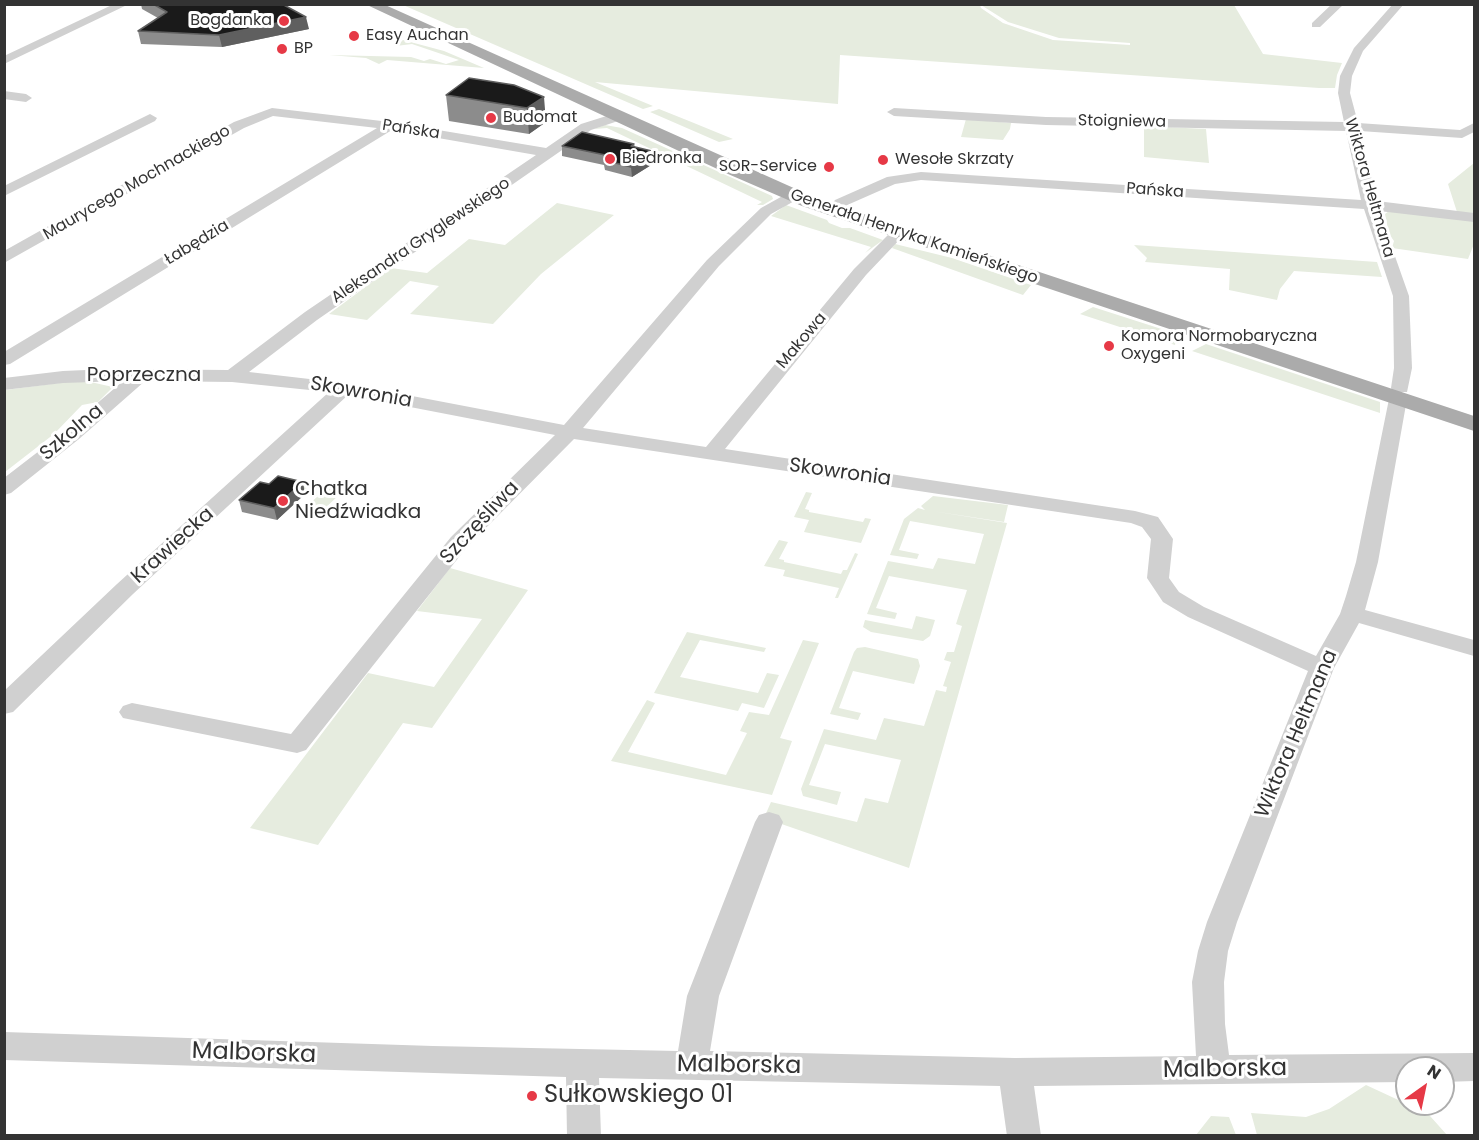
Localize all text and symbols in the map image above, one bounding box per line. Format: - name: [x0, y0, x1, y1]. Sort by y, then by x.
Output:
- place label: Bogdanka: [190, 11, 272, 31]
- marker: Bogdanka: [277, 14, 291, 28]
- place label: Easy Auchan: [366, 26, 469, 46]
- marker: Easy Auchan: [347, 29, 361, 43]
- place label: BP: [294, 39, 313, 59]
- marker: BP: [275, 42, 289, 56]
- place label: Budomat: [503, 108, 577, 128]
- marker: Budomat: [484, 111, 498, 125]
- street label: Stoigniewa: [1078, 112, 1166, 132]
- street label: Pańska: [381, 116, 441, 144]
- street label: Wiktora Heltmana: [1340, 116, 1398, 260]
- street label: Maurycego Mochnackiego: [40, 122, 234, 244]
- place label: Biedronka: [622, 149, 702, 169]
- place label: Wesołe Skrzaty: [895, 150, 1014, 170]
- marker: Biedronka: [603, 152, 617, 166]
- marker: Wesołe Skrzaty: [876, 153, 890, 167]
- place label: SOR-Service: [719, 157, 817, 177]
- marker: SOR-Service: [822, 160, 836, 174]
- street label: Aleksandra Gryglewskiego: [328, 174, 514, 308]
- street label: Pańska: [1126, 179, 1184, 203]
- street label: Generała Henryka Kamieńskiego: [788, 186, 1040, 288]
- street label: Łabędzia: [161, 216, 233, 270]
- street label: Makowa: [773, 309, 831, 373]
- place label: Komora Normobaryczna Oxygeni: [1121, 327, 1317, 365]
- marker: Komora Normobaryczna Oxygeni: [1102, 339, 1116, 353]
- street label: Poprzeczna: [87, 364, 201, 388]
- street label: Skowronia: [308, 372, 414, 414]
- street label: Szkolna: [35, 400, 109, 466]
- street label: Skowronia: [787, 454, 893, 492]
- street label: Szczęśliwa: [436, 477, 524, 569]
- place label: Chatka Niedźwiadka: [295, 478, 421, 525]
- marker: Chatka Niedźwiadka: [276, 494, 290, 508]
- street label: Krawiecka: [127, 503, 219, 589]
- street label: Wiktora Heltmana: [1251, 646, 1343, 822]
- street label: Malborska: [191, 1037, 317, 1071]
- street label: Malborska: [677, 1051, 801, 1081]
- street label: Malborska: [1163, 1055, 1287, 1085]
- north arrow: [1395, 1056, 1455, 1116]
- text: N: [1423, 1059, 1445, 1085]
- place label: Sułkowskiego 01: [544, 1082, 733, 1110]
- marker: Sułkowskiego 01: [525, 1089, 539, 1103]

